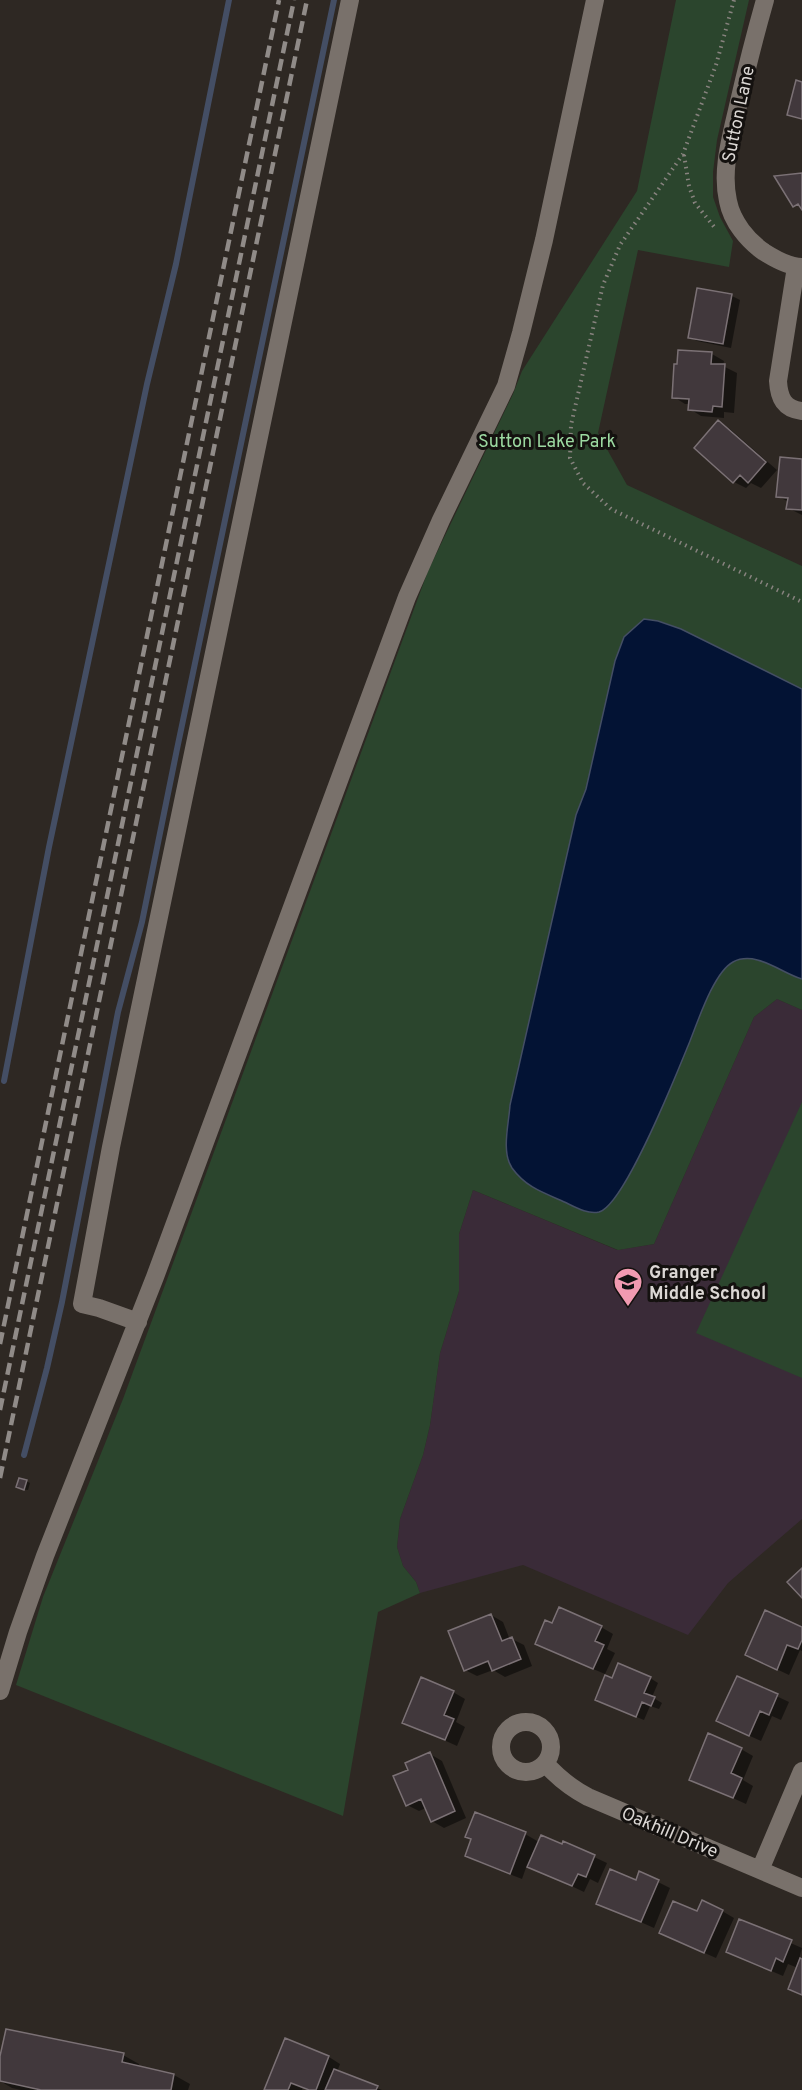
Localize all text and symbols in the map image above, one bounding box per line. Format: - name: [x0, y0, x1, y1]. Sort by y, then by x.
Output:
- street label: Sutton Lane: [718, 64, 761, 165]
- park label: Sutton Lake Park: [478, 431, 616, 454]
- place label: Granger Middle School: [649, 1262, 766, 1306]
- school or university icon: Granger Middle School: [612, 1266, 644, 1308]
- street label: Oakhill Drive: [618, 1803, 721, 1864]

